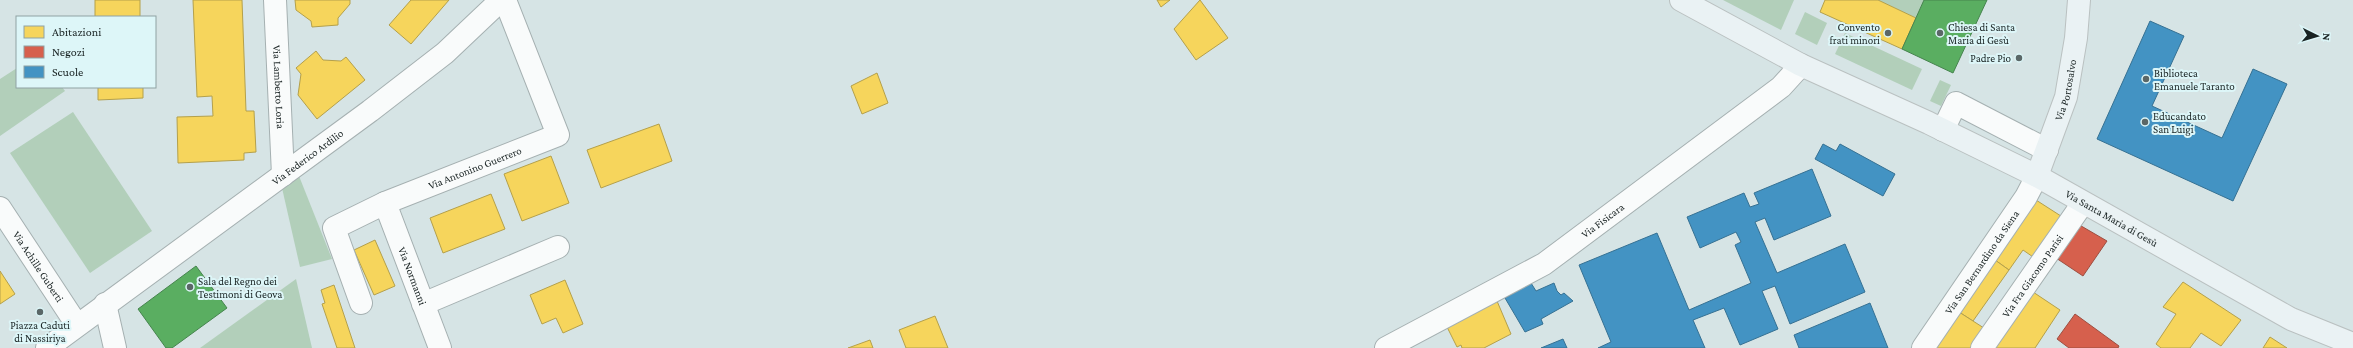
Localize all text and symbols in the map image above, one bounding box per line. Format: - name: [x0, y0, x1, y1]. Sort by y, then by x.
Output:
- legend: [16, 16, 156, 88]
- north arrow: [2297, 16, 2337, 56]
- place label: Convento frati minori: [1830, 21, 1881, 46]
- place label: Chiesa di Santa Maria di Gesù: [1948, 21, 2015, 46]
- text: Abitazioni: [52, 25, 101, 39]
- marker: Convento frati minori: [1883, 28, 1893, 38]
- marker: Chiesa di Santa Maria di Gesù: [1935, 28, 1945, 38]
- text: N: [2321, 33, 2333, 42]
- text: Negozi: [52, 45, 85, 59]
- street label: Via Lamberto Loria: [271, 45, 287, 129]
- place label: Padre Pio: [1970, 52, 2012, 64]
- marker: Padre Pio: [2014, 53, 2024, 63]
- street label: Via Portosalvo: [2052, 58, 2078, 122]
- text: Scuole: [52, 65, 83, 79]
- place label: Biblioteca Emanuele Taranto: [2154, 67, 2235, 92]
- marker: Biblioteca Emanuele Taranto: [2141, 74, 2151, 84]
- place label: Educandato San Luigi: [2153, 110, 2207, 136]
- marker: Educandato San Luigi: [2140, 117, 2150, 127]
- street label: Via Federico Ardilio: [269, 126, 346, 187]
- street label: Via Antonino Guerrero: [427, 144, 524, 191]
- street label: Via Santa Maria di Gesù: [2063, 187, 2160, 249]
- street label: Via Fisicara: [1579, 200, 1626, 240]
- street label: Via San Bernardino da Siena: [1942, 208, 2021, 316]
- street label: Via Achille Guberti: [11, 229, 66, 304]
- street label: Via Fra Giacomo Parisi: [1999, 232, 2065, 320]
- street label: Via Normanni: [396, 245, 429, 307]
- place label: Sala del Regno dei Testimoni di Geova: [198, 275, 282, 300]
- marker: Sala del Regno dei Testimoni di Geova: [185, 282, 195, 292]
- marker: Piazza Caduti di Nassiriya: [35, 307, 45, 317]
- place label: Piazza Caduti di Nassiriya: [10, 319, 70, 345]

